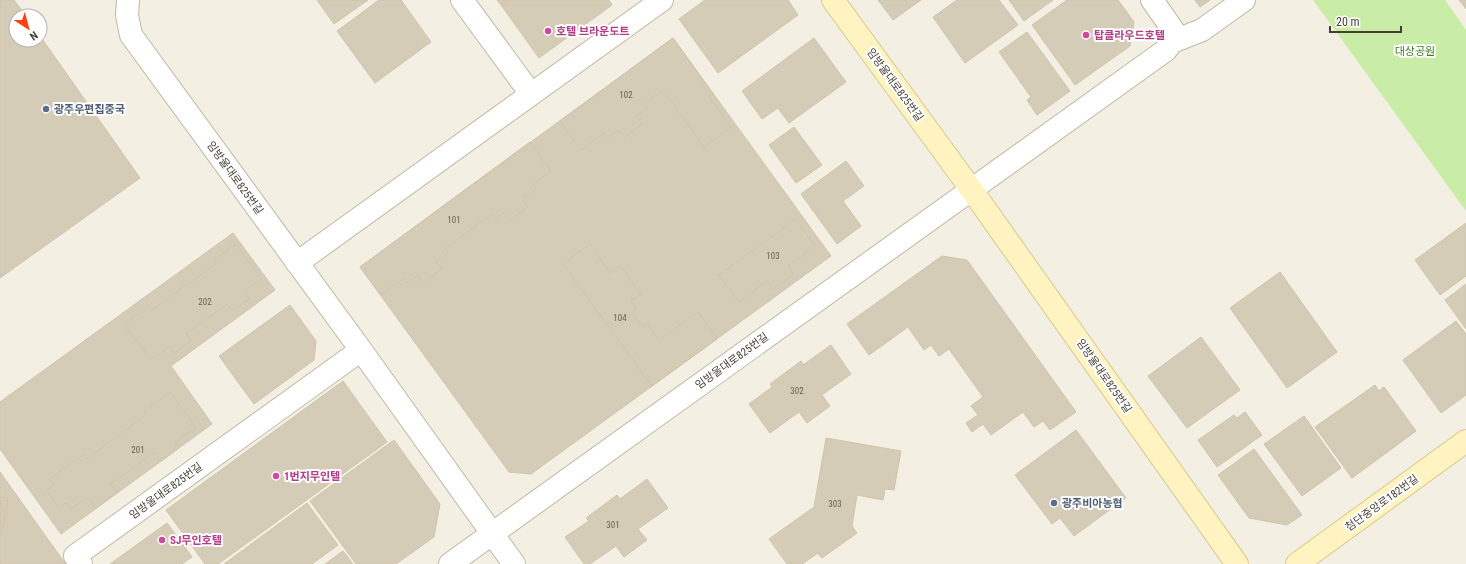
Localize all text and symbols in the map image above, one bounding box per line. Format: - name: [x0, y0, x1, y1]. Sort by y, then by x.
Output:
- north arrow: [8, 8, 48, 48]
- scale bar: [1330, 8, 1401, 34]
- text: 20 m: [1336, 15, 1360, 29]
- place label: 호텔 브라운도트: [556, 25, 629, 38]
- marker: 호텔 브라운도트: [543, 26, 553, 36]
- text: N: [27, 28, 40, 43]
- place label: 탑클라우드호텔: [1094, 29, 1165, 42]
- marker: 탑클라우드호텔: [1081, 30, 1091, 40]
- park label: 대상공원: [1395, 45, 1435, 58]
- street label: 임방울대로825번길: [864, 46, 926, 124]
- house number: 102: [619, 90, 633, 100]
- place label: 광주우편집중국: [54, 103, 125, 116]
- marker: 광주우편집중국: [41, 104, 51, 114]
- street label: 임방울대로825번길: [204, 139, 266, 217]
- house number: 101: [447, 215, 461, 225]
- house number: 103: [766, 251, 780, 261]
- house number: 202: [198, 297, 212, 307]
- house number: 104: [613, 313, 627, 323]
- street label: 임방울대로825번길: [693, 330, 771, 392]
- street label: 임방울대로825번길: [1074, 337, 1134, 415]
- house number: 302: [790, 386, 804, 396]
- house number: 201: [131, 445, 145, 455]
- street label: 임방울대로825번길: [127, 460, 205, 522]
- place label: 1번지무인텔: [284, 470, 340, 483]
- marker: 1번지무인텔: [271, 471, 281, 481]
- street label: 첨단중앙로182번길: [1343, 472, 1421, 534]
- place label: 광주비아농협: [1062, 497, 1123, 510]
- marker: 광주비아농협: [1049, 498, 1059, 508]
- house number: 303: [828, 499, 842, 509]
- house number: 301: [606, 520, 620, 530]
- place label: SJ무인호텔: [170, 534, 222, 547]
- marker: SJ무인호텔: [157, 535, 167, 545]

